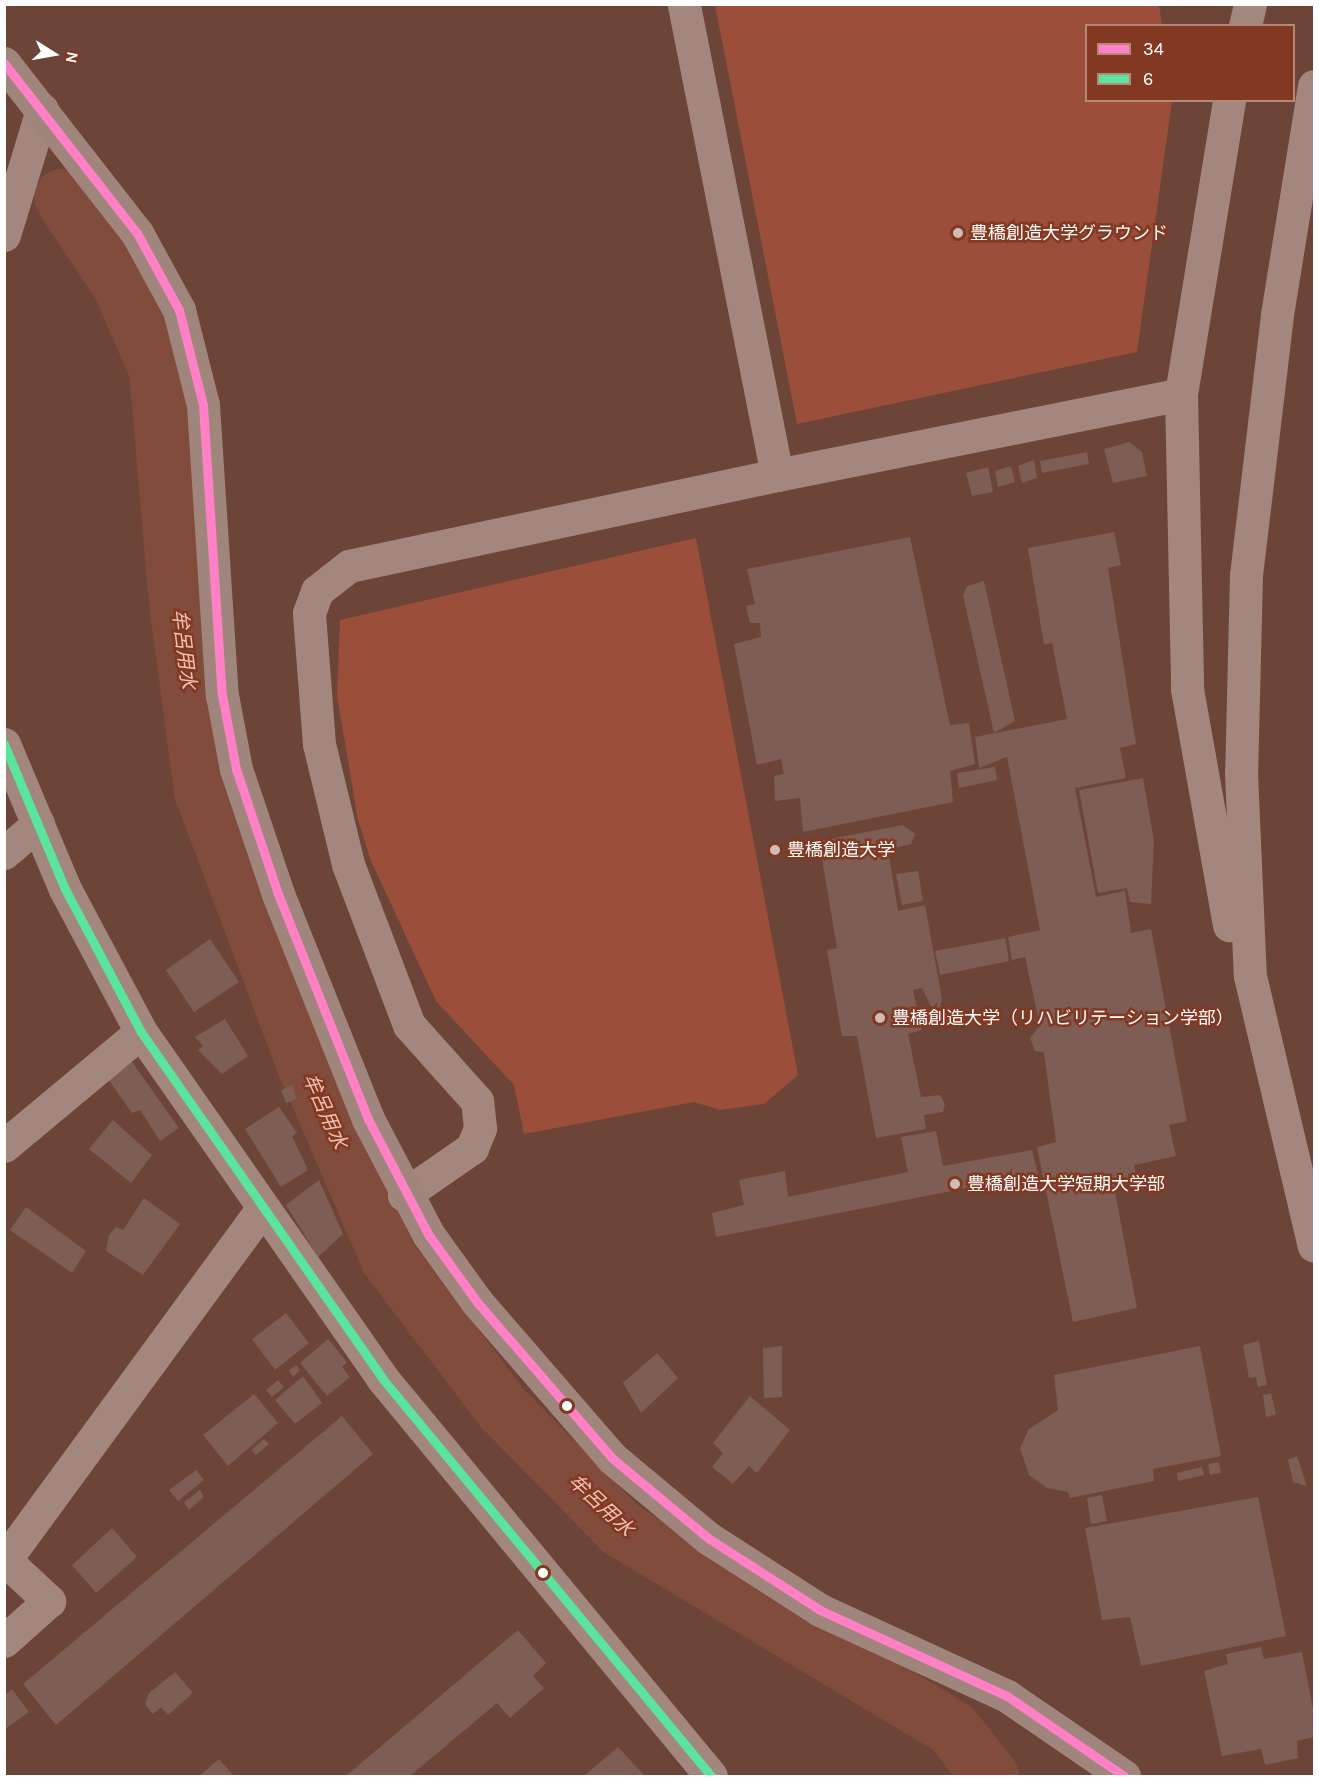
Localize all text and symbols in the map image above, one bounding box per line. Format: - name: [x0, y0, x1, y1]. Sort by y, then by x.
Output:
- north arrow: [24, 24, 84, 84]
- legend: [1085, 24, 1295, 102]
- text: 34: [1143, 38, 1164, 60]
- text: N: [62, 50, 83, 65]
- text: 6: [1143, 68, 1153, 90]
- place label: 豊橋創造大学グラウンド: [970, 222, 1168, 244]
- marker: 豊橋創造大学グラウンド: [951, 226, 965, 240]
- water label: 牟呂用水: [167, 608, 201, 690]
- place label: 豊橋創造大学: [787, 839, 895, 861]
- marker: 豊橋創造大学: [768, 843, 782, 857]
- place label: 豊橋創造大学（リハビリテーション学部）: [892, 1007, 1234, 1029]
- marker: 豊橋創造大学（リハビリテーション学部）: [873, 1011, 887, 1025]
- water label: 牟呂用水: [298, 1070, 352, 1152]
- place label: 豊橋創造大学短期大学部: [967, 1173, 1165, 1195]
- marker: 豊橋創造大学短期大学部: [948, 1177, 962, 1191]
- unlabelled marker: [561, 1400, 573, 1412]
- water label: 牟呂用水: [564, 1469, 638, 1541]
- unlabelled marker: [537, 1567, 549, 1579]

